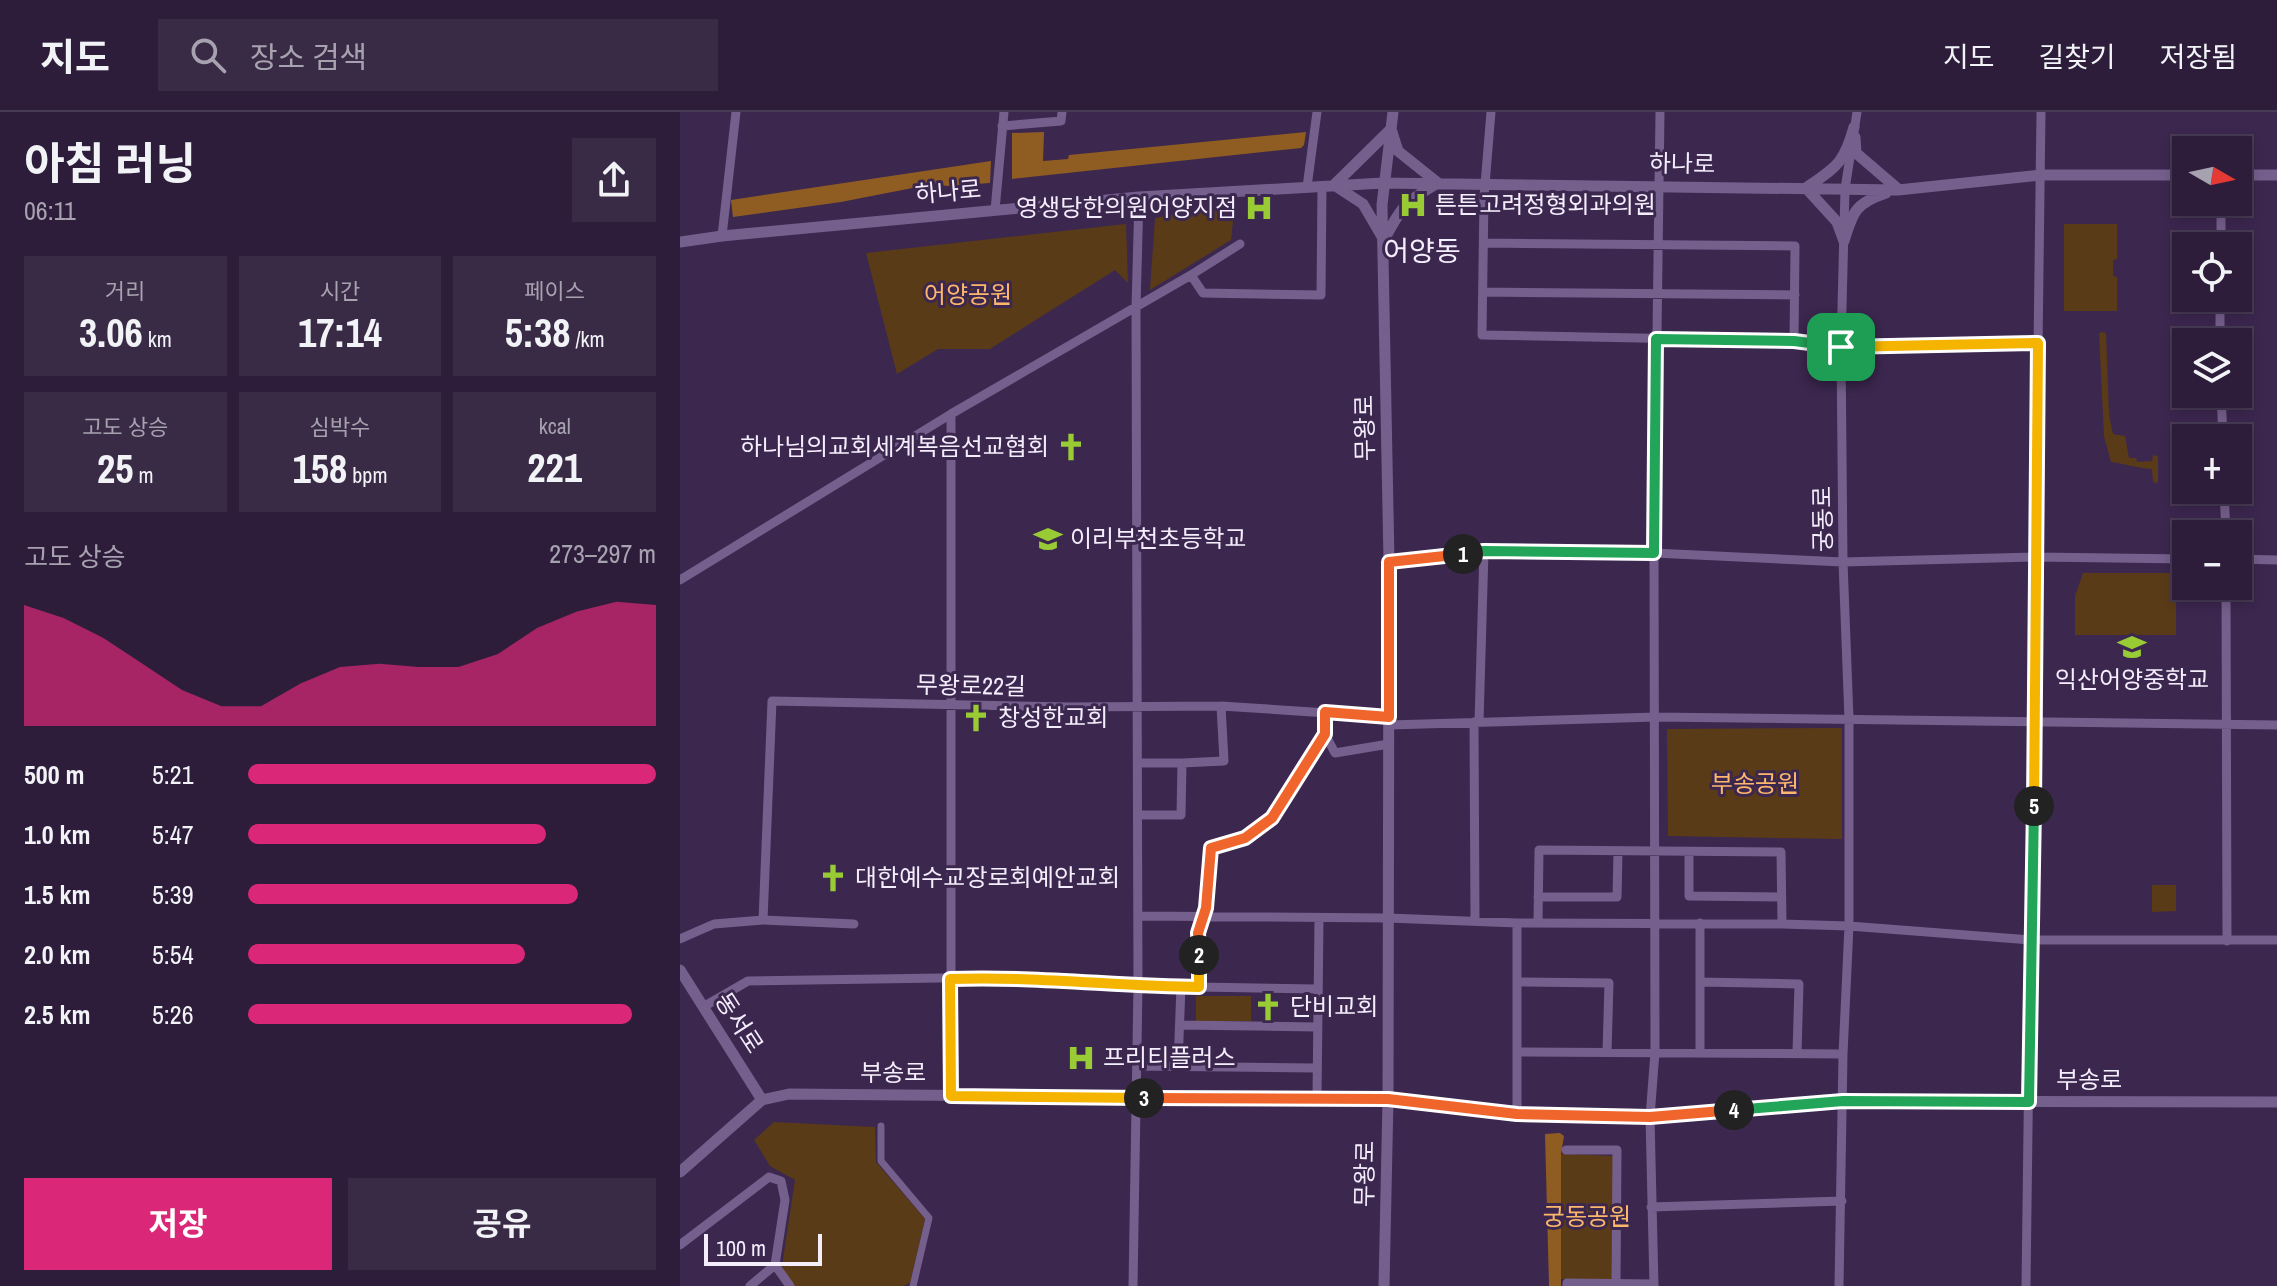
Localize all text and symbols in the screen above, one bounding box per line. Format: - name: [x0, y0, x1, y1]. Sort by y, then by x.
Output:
- search box: [158, 19, 718, 91]
- text: 지도: [40, 32, 110, 83]
- icon: search: [186, 33, 230, 77]
- text: 장소 검색: [250, 37, 367, 77]
- text: 지도: [1943, 38, 1994, 76]
- text: 길찾기: [2038, 38, 2116, 76]
- text: 저장됨: [2160, 38, 2237, 76]
- text: 아침 러닝: [24, 133, 196, 193]
- north arrow: [2172, 136, 2252, 216]
- map controls: [2172, 136, 2252, 600]
- button: share: [572, 138, 656, 222]
- street label: 하나로: [1649, 146, 1715, 180]
- street label: 하나로: [914, 172, 982, 210]
- place label: 튼튼고려정형외과의원: [1435, 188, 1656, 220]
- hospital icon: 튼튼고려정형외과의원: [1398, 190, 1428, 220]
- place label: 영생당한의원어양지점: [1016, 191, 1237, 223]
- text: 06:11: [24, 193, 76, 228]
- hospital icon: 영생당한의원어양지점: [1244, 193, 1274, 223]
- district label: 어양동: [1383, 232, 1461, 270]
- button: locate: [2172, 232, 2252, 312]
- text: 거리: [105, 276, 146, 306]
- text: 시간: [320, 276, 360, 306]
- text: 페이스: [524, 276, 585, 306]
- park label: 어양공원: [924, 278, 1012, 310]
- text: 3.06: [79, 306, 143, 359]
- text: 17:14: [298, 306, 382, 359]
- text: 5:38: [505, 306, 570, 359]
- pin: [1807, 313, 1875, 381]
- text: km: [143, 324, 172, 354]
- text: /km: [570, 324, 605, 354]
- icon: arrive: [1819, 325, 1863, 369]
- button: layers: [2172, 328, 2252, 408]
- street label: 무왕로: [1347, 395, 1381, 461]
- text: kcal: [539, 411, 571, 441]
- text: 고도 상승: [82, 412, 168, 442]
- text: 심박수: [310, 412, 370, 442]
- button: +: [2172, 424, 2252, 504]
- place label: 하나님의교회세계복음선교협회: [740, 430, 1049, 462]
- church icon: 하나님의교회세계복음선교협회: [1056, 432, 1086, 462]
- text: 221: [527, 441, 582, 494]
- text: 25: [97, 442, 134, 495]
- text: 158: [293, 442, 347, 495]
- text: m: [134, 460, 154, 490]
- text: bpm: [347, 460, 387, 490]
- street label: 궁동로: [1805, 486, 1839, 552]
- button: −: [2172, 520, 2252, 600]
- place label: 이리부천초등학교: [1070, 522, 1247, 554]
- school or university icon: 이리부천초등학교: [1033, 524, 1063, 554]
- pin: 1: [1443, 534, 1483, 574]
- text: 273–297 m: [549, 536, 656, 571]
- text: 고도 상승: [24, 539, 126, 574]
- text: 1: [1458, 539, 1468, 569]
- school or university icon: 익산어양중학교: [2117, 632, 2147, 662]
- place label: 익산어양중학교: [2055, 663, 2209, 695]
- street label: 무왕로22길: [916, 668, 1026, 702]
- place label: 창성한교회: [998, 701, 1108, 733]
- church icon: 창성한교회: [961, 703, 991, 733]
- text: 500 m: [24, 757, 84, 792]
- text: 5:21: [152, 757, 194, 792]
- park label: 부송공원: [1711, 767, 1799, 799]
- pin: 5: [2014, 786, 2054, 826]
- text: 5: [2029, 791, 2039, 821]
- text: 1.0 km: [24, 817, 90, 852]
- text: 5:47: [152, 817, 194, 852]
- place label: 대한예수교장로회예안교회: [855, 861, 1120, 893]
- church icon: 대한예수교장로회예안교회: [818, 863, 848, 893]
- text: 1.5 km: [24, 877, 90, 912]
- text: 5:39: [152, 877, 194, 912]
- pin: 2: [1179, 935, 1219, 975]
- text: 2.0 km: [24, 937, 90, 972]
- text: 5:54: [152, 937, 194, 972]
- text: 2: [1194, 940, 1204, 970]
- street label: 동서로: [708, 986, 771, 1059]
- place label: 단비교회: [1290, 990, 1378, 1022]
- church icon: 단비교회: [1253, 992, 1283, 1022]
- text: 2.5 km: [24, 997, 90, 1032]
- text: 5:26: [152, 997, 194, 1032]
- place label: 프리티플러스: [1103, 1041, 1235, 1073]
- hospital icon: 프리티플러스: [1066, 1043, 1096, 1073]
- street label: 부송로: [860, 1056, 926, 1088]
- street label: 부송로: [2056, 1063, 2122, 1095]
- pin: 3: [1124, 1078, 1164, 1118]
- text: 3: [1139, 1083, 1149, 1113]
- pin: 4: [1714, 1090, 1754, 1130]
- text: 4: [1729, 1095, 1739, 1125]
- street label: 무왕로: [1347, 1141, 1381, 1207]
- button: 저장: [24, 1178, 332, 1270]
- button: 공유: [348, 1178, 656, 1270]
- park label: 궁동공원: [1543, 1200, 1631, 1232]
- scale bar: [704, 1230, 822, 1266]
- text: 100 m: [716, 1233, 766, 1263]

